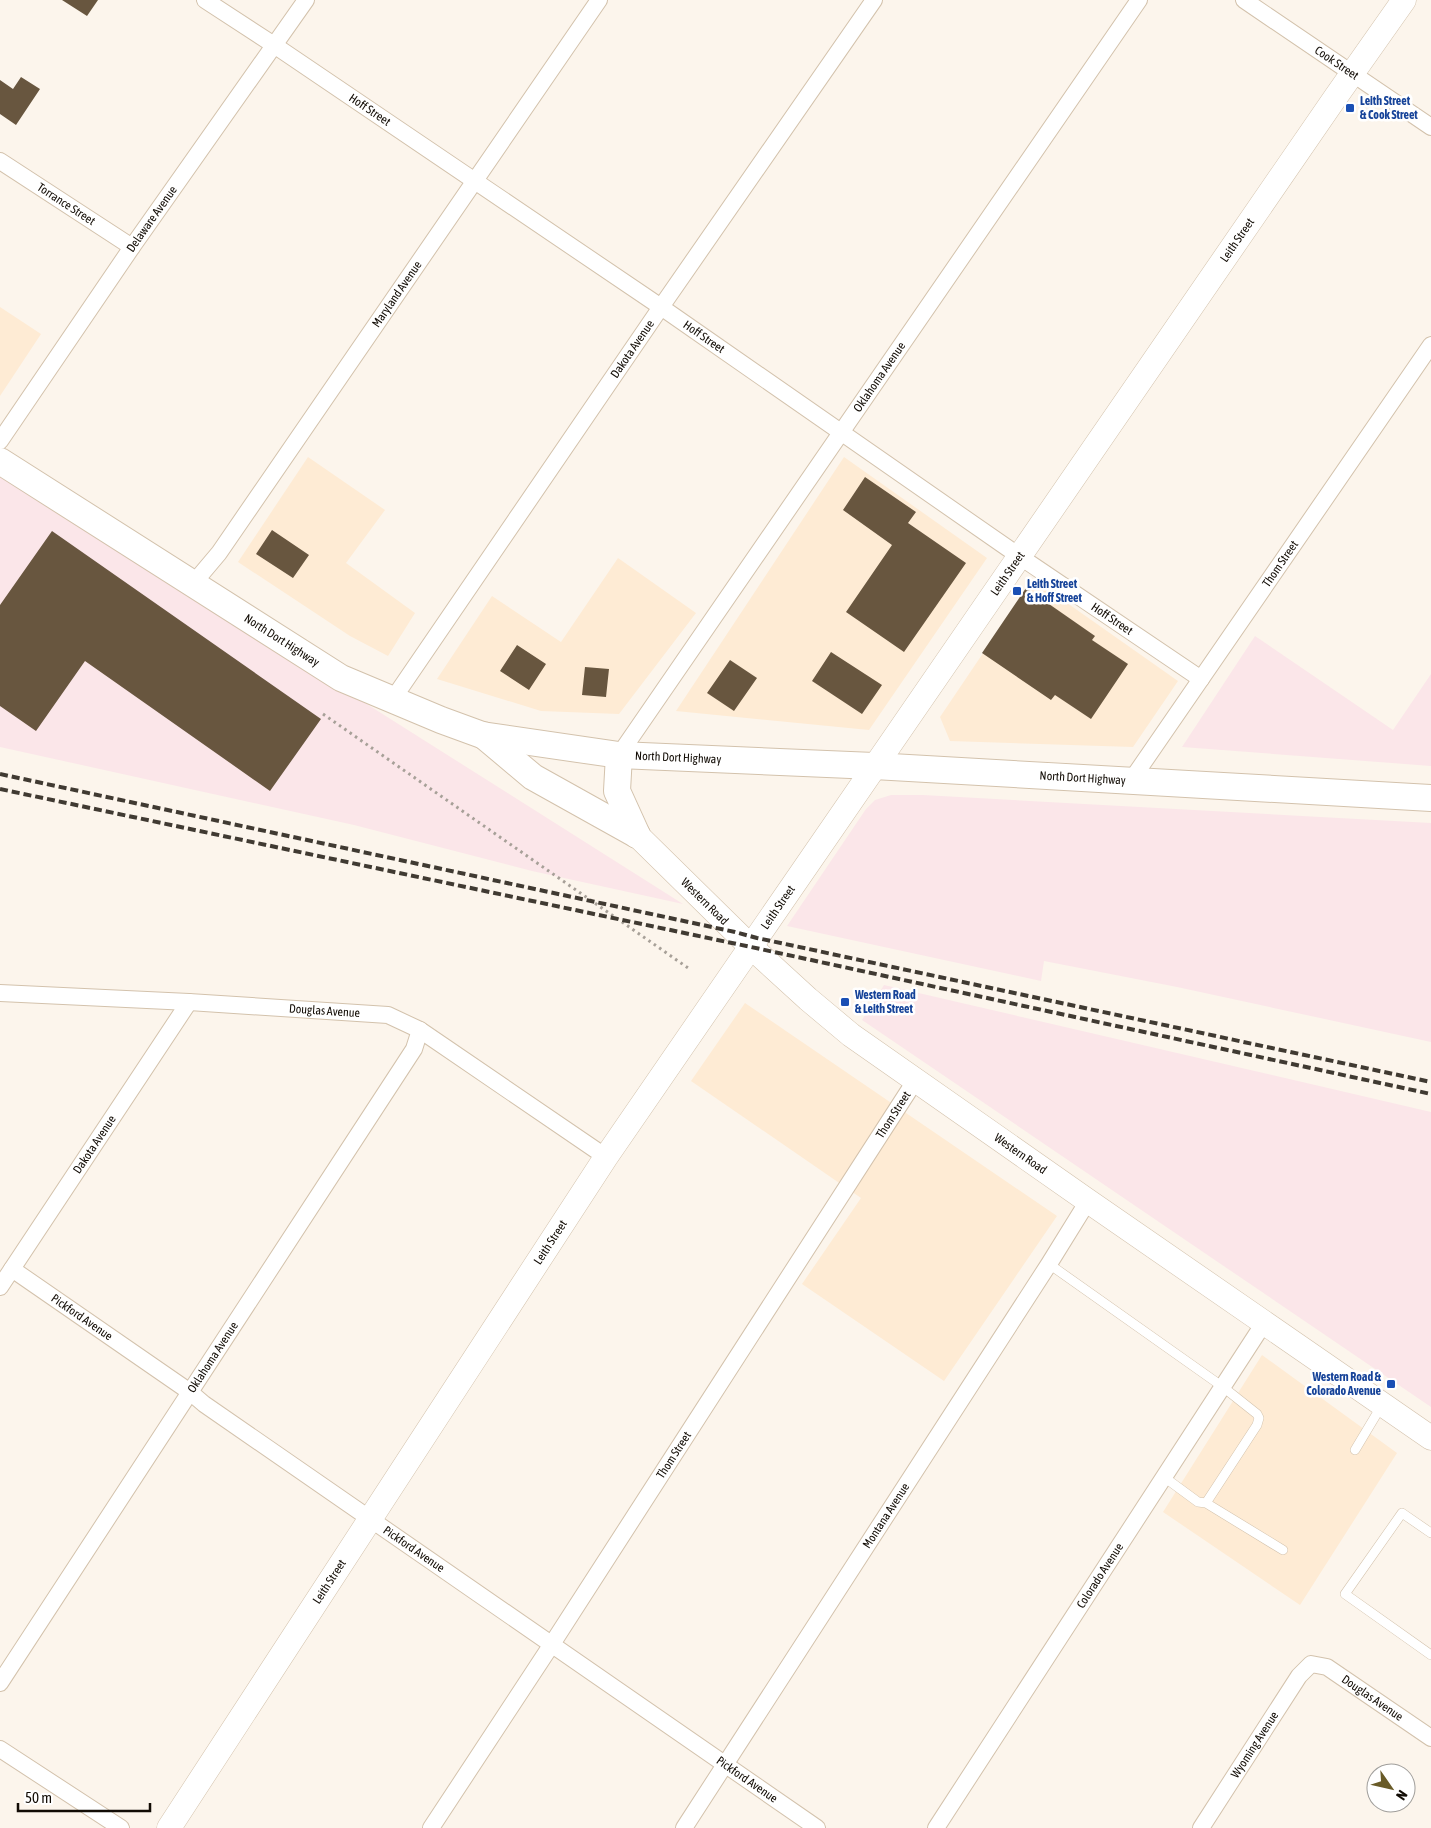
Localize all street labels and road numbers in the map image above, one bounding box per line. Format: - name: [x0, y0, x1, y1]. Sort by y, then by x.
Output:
- street label: Cook Street: [1312, 43, 1362, 83]
- street label: Hoff Street: [346, 91, 394, 129]
- street label: Torrance Street: [35, 180, 98, 228]
- street label: Delaware Avenue: [124, 183, 180, 255]
- street label: Leith Street: [1217, 215, 1258, 265]
- street label: Maryland Avenue: [369, 258, 425, 330]
- street label: Dakota Avenue: [608, 317, 657, 381]
- street label: Hoff Street: [681, 318, 728, 356]
- street label: Oklahoma Avenue: [850, 339, 908, 415]
- street label: Thom Street: [1259, 537, 1301, 590]
- street label: Leith Street: [988, 549, 1028, 598]
- street label: Hoff Street: [1088, 600, 1136, 638]
- street label: North Dort Highway: [242, 611, 322, 669]
- street label: North Dort Highway: [635, 749, 722, 766]
- street label: North Dort Highway: [1039, 769, 1126, 787]
- street label: Western Road: [678, 875, 731, 928]
- street label: Leith Street: [758, 882, 798, 932]
- street label: Douglas Avenue: [288, 1002, 361, 1020]
- street label: Thom Street: [873, 1088, 914, 1141]
- street label: Dakota Avenue: [70, 1113, 119, 1176]
- street label: Western Road: [992, 1131, 1049, 1177]
- street label: Leith Street: [531, 1217, 570, 1267]
- street label: Pickford Avenue: [49, 1291, 115, 1343]
- street label: Oklahoma Avenue: [184, 1319, 241, 1395]
- street label: Thom Street: [654, 1429, 694, 1481]
- street label: Montana Avenue: [860, 1480, 912, 1551]
- street label: Pickford Avenue: [381, 1523, 447, 1575]
- street label: Colorado Avenue: [1074, 1540, 1126, 1611]
- street label: Leith Street: [310, 1556, 349, 1606]
- street label: Douglas Avenue: [1339, 1672, 1406, 1724]
- street label: Wyoming Avenue: [1228, 1709, 1281, 1781]
- street label: Pickford Avenue: [714, 1754, 780, 1806]

